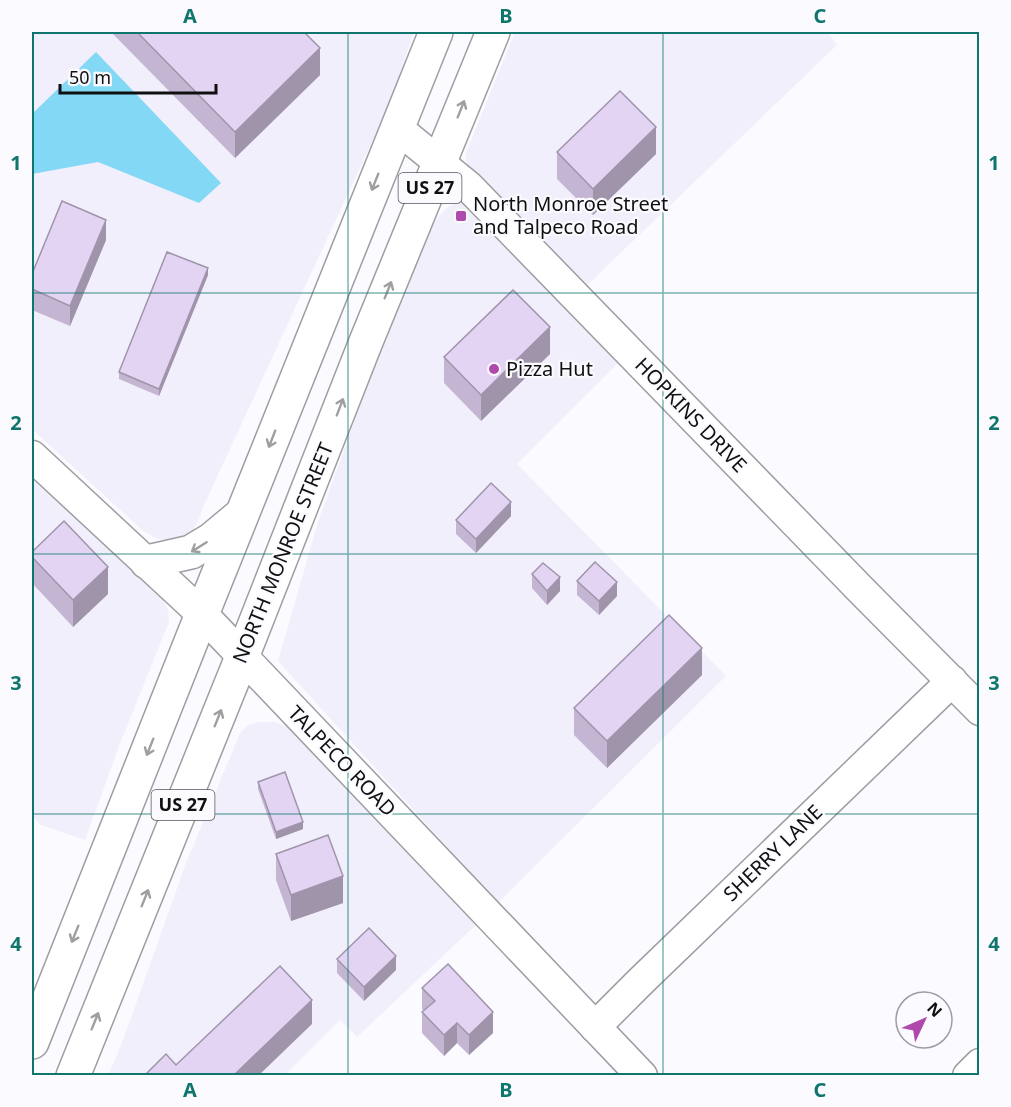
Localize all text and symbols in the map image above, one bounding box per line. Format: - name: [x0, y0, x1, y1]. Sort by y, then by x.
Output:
- text: A: [183, 2, 197, 29]
- text: B: [499, 2, 513, 29]
- text: C: [814, 2, 827, 29]
- scale bar: [60, 57, 216, 95]
- text: 50 m: [69, 65, 111, 89]
- one-way arrow: [457, 101, 468, 119]
- text: 1: [10, 149, 22, 176]
- text: 1: [988, 149, 1000, 176]
- one-way arrow: [369, 172, 380, 191]
- road number: US 27: [398, 173, 462, 203]
- place label: North Monroe Street and Talpeco Road: [473, 190, 668, 240]
- marker: North Monroe Street and Talpeco Road: [454, 209, 468, 223]
- one-way arrow: [383, 281, 394, 299]
- street label: HOPKINS DRIVE: [630, 351, 753, 478]
- place label: Pizza Hut: [506, 355, 593, 382]
- marker: Pizza Hut: [487, 362, 501, 376]
- one-way arrow: [336, 398, 347, 417]
- text: 2: [10, 409, 22, 436]
- text: 2: [988, 409, 1000, 436]
- one-way arrow: [265, 429, 276, 448]
- street label: NORTH MONROE STREET: [226, 439, 339, 667]
- one-way arrow: [191, 542, 208, 554]
- text: 3: [10, 669, 22, 696]
- text: 3: [988, 669, 1000, 696]
- street label: TALPECO ROAD: [283, 699, 402, 822]
- one-way arrow: [213, 709, 224, 727]
- one-way arrow: [143, 738, 154, 756]
- road number: US 27: [152, 790, 214, 820]
- street label: SHERRY LANE: [717, 799, 828, 907]
- one-way arrow: [140, 890, 151, 908]
- one-way arrow: [69, 924, 80, 942]
- text: 4: [10, 930, 22, 957]
- text: 4: [988, 930, 1000, 957]
- north arrow: [894, 990, 954, 1050]
- text: N: [922, 997, 947, 1022]
- one-way arrow: [90, 1012, 101, 1031]
- text: A: [183, 1076, 197, 1103]
- text: B: [499, 1076, 513, 1103]
- text: C: [814, 1076, 827, 1103]

